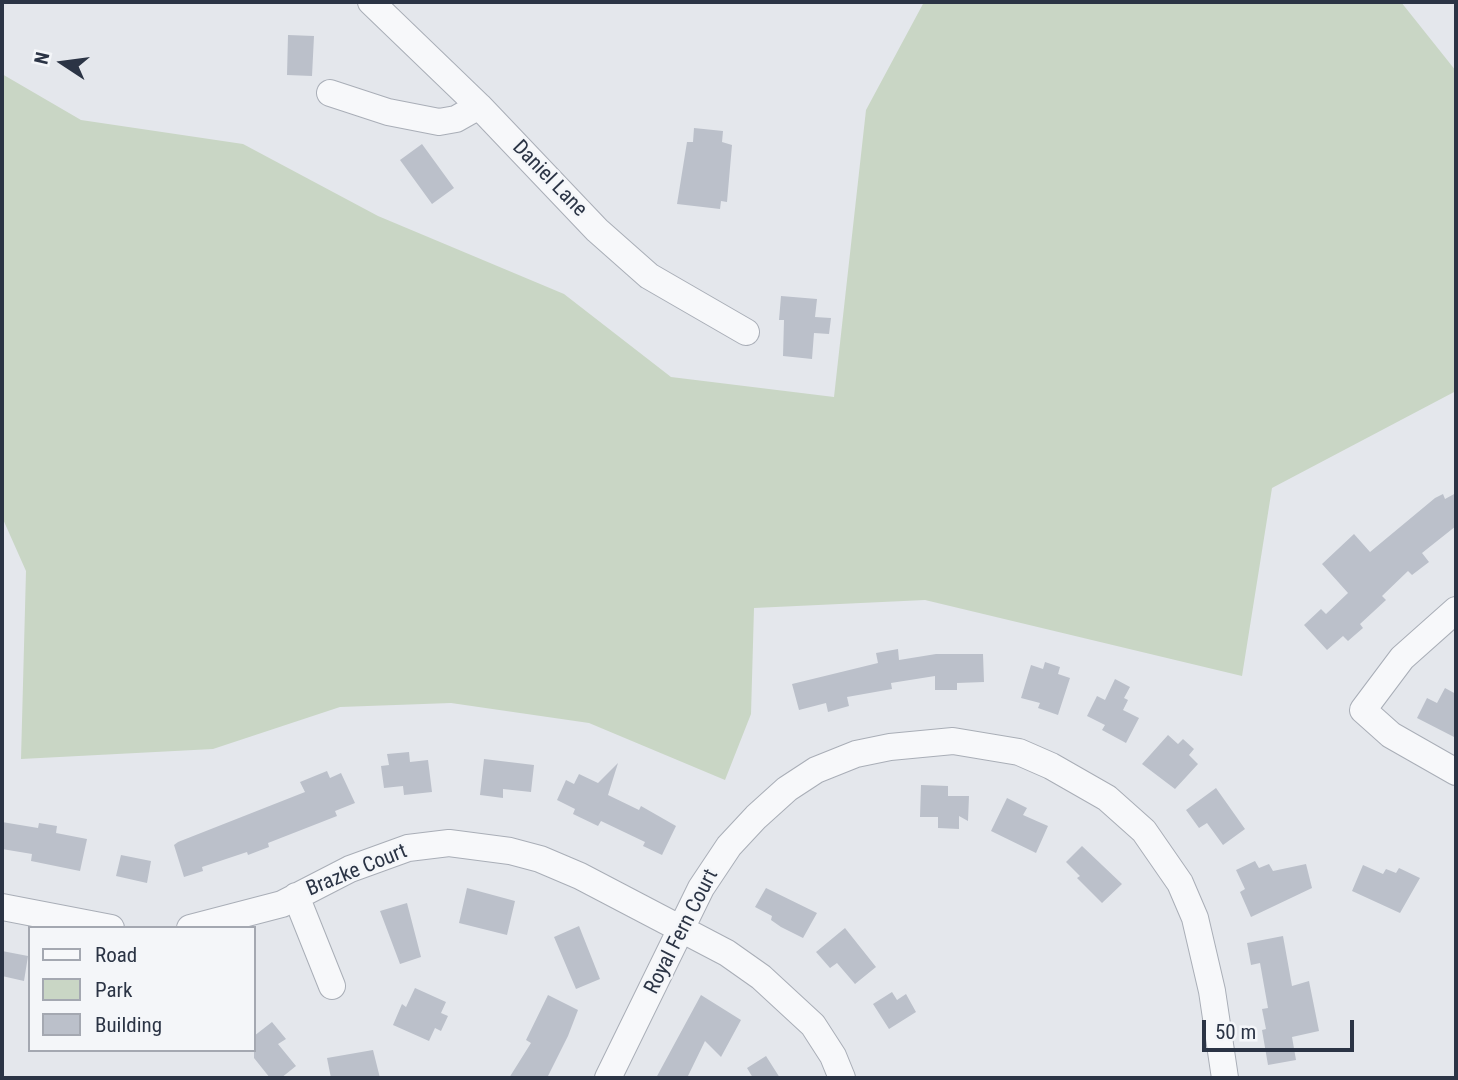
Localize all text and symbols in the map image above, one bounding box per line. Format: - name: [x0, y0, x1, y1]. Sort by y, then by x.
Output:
- north arrow: [28, 28, 98, 98]
- text: N: [30, 50, 55, 66]
- street label: Daniel Lane: [506, 136, 592, 222]
- street label: Brazke Court: [303, 839, 411, 903]
- street label: Royal Fern Court: [640, 865, 724, 999]
- legend: [28, 926, 256, 1052]
- text: Road: [95, 943, 137, 967]
- text: Park: [95, 978, 132, 1002]
- scale bar: [1206, 1006, 1358, 1050]
- text: Building: [95, 1013, 162, 1037]
- text: 50 m: [1215, 1020, 1256, 1044]

